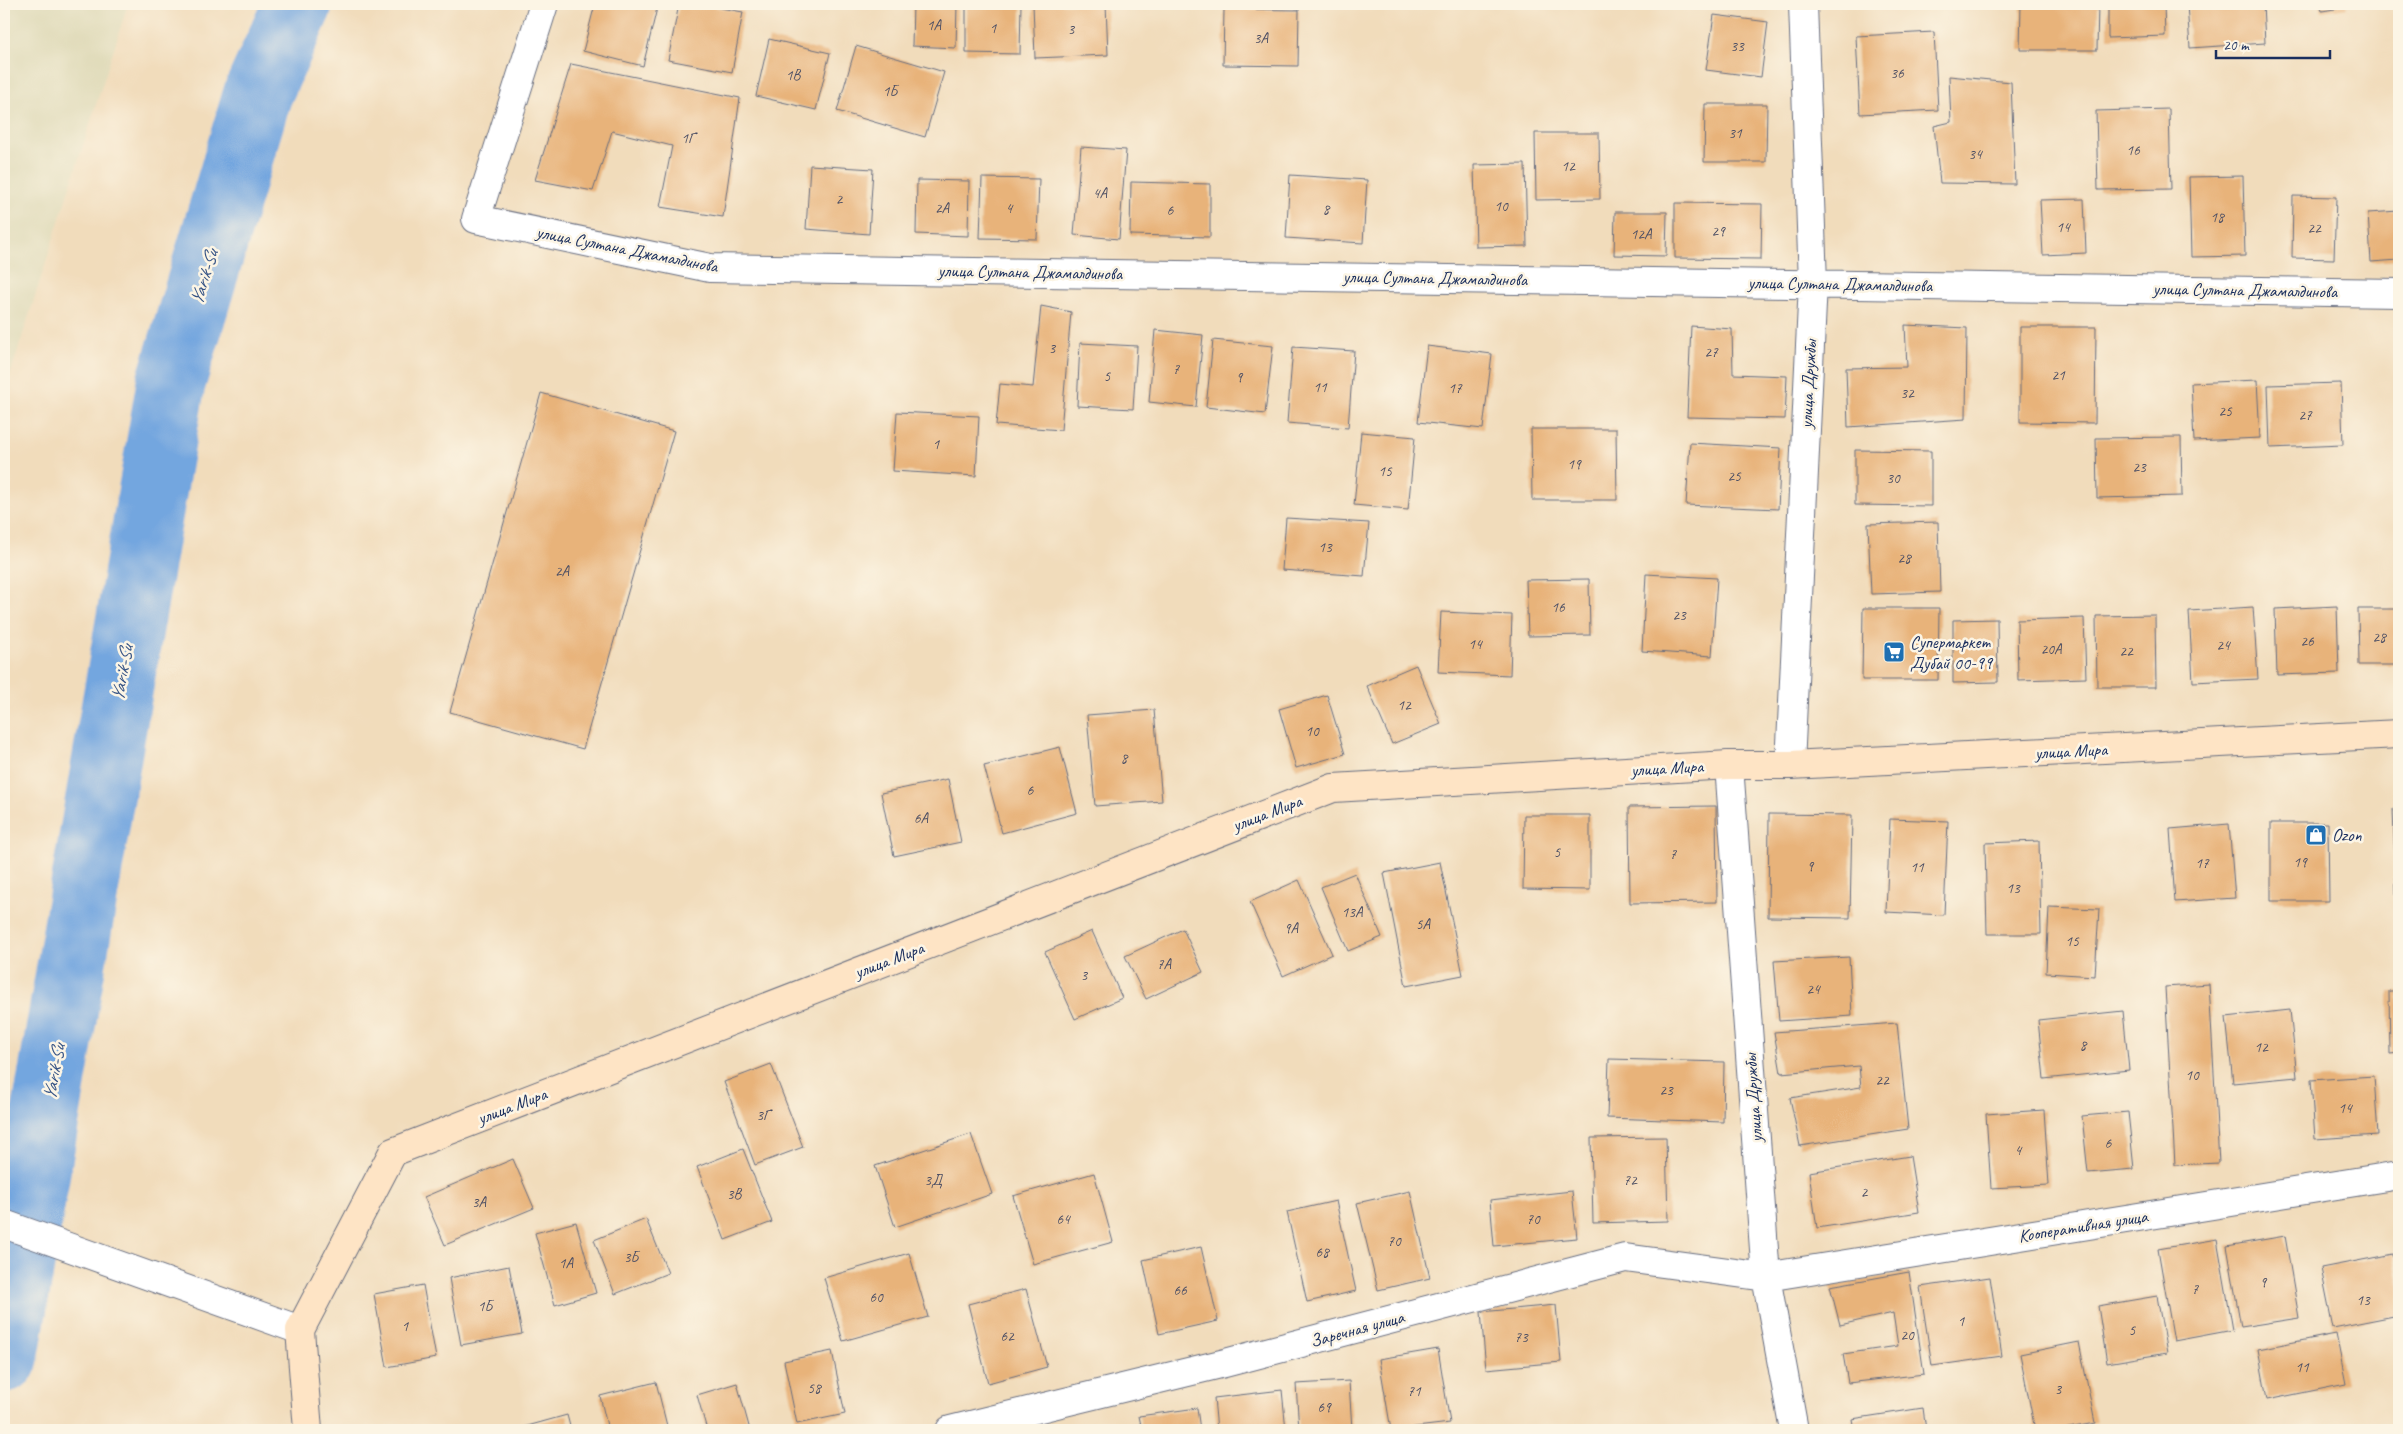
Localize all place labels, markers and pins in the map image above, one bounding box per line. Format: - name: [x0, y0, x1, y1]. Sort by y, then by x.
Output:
- place label: Супермаркет Дубай 00-99: [1910, 631, 1994, 674]
- supermarket icon: Супермаркет Дубай 00-99: [1882, 640, 1906, 664]
- shop icon: Ozon: [2304, 823, 2328, 847]
- place label: Ozon: [2332, 824, 2362, 846]

